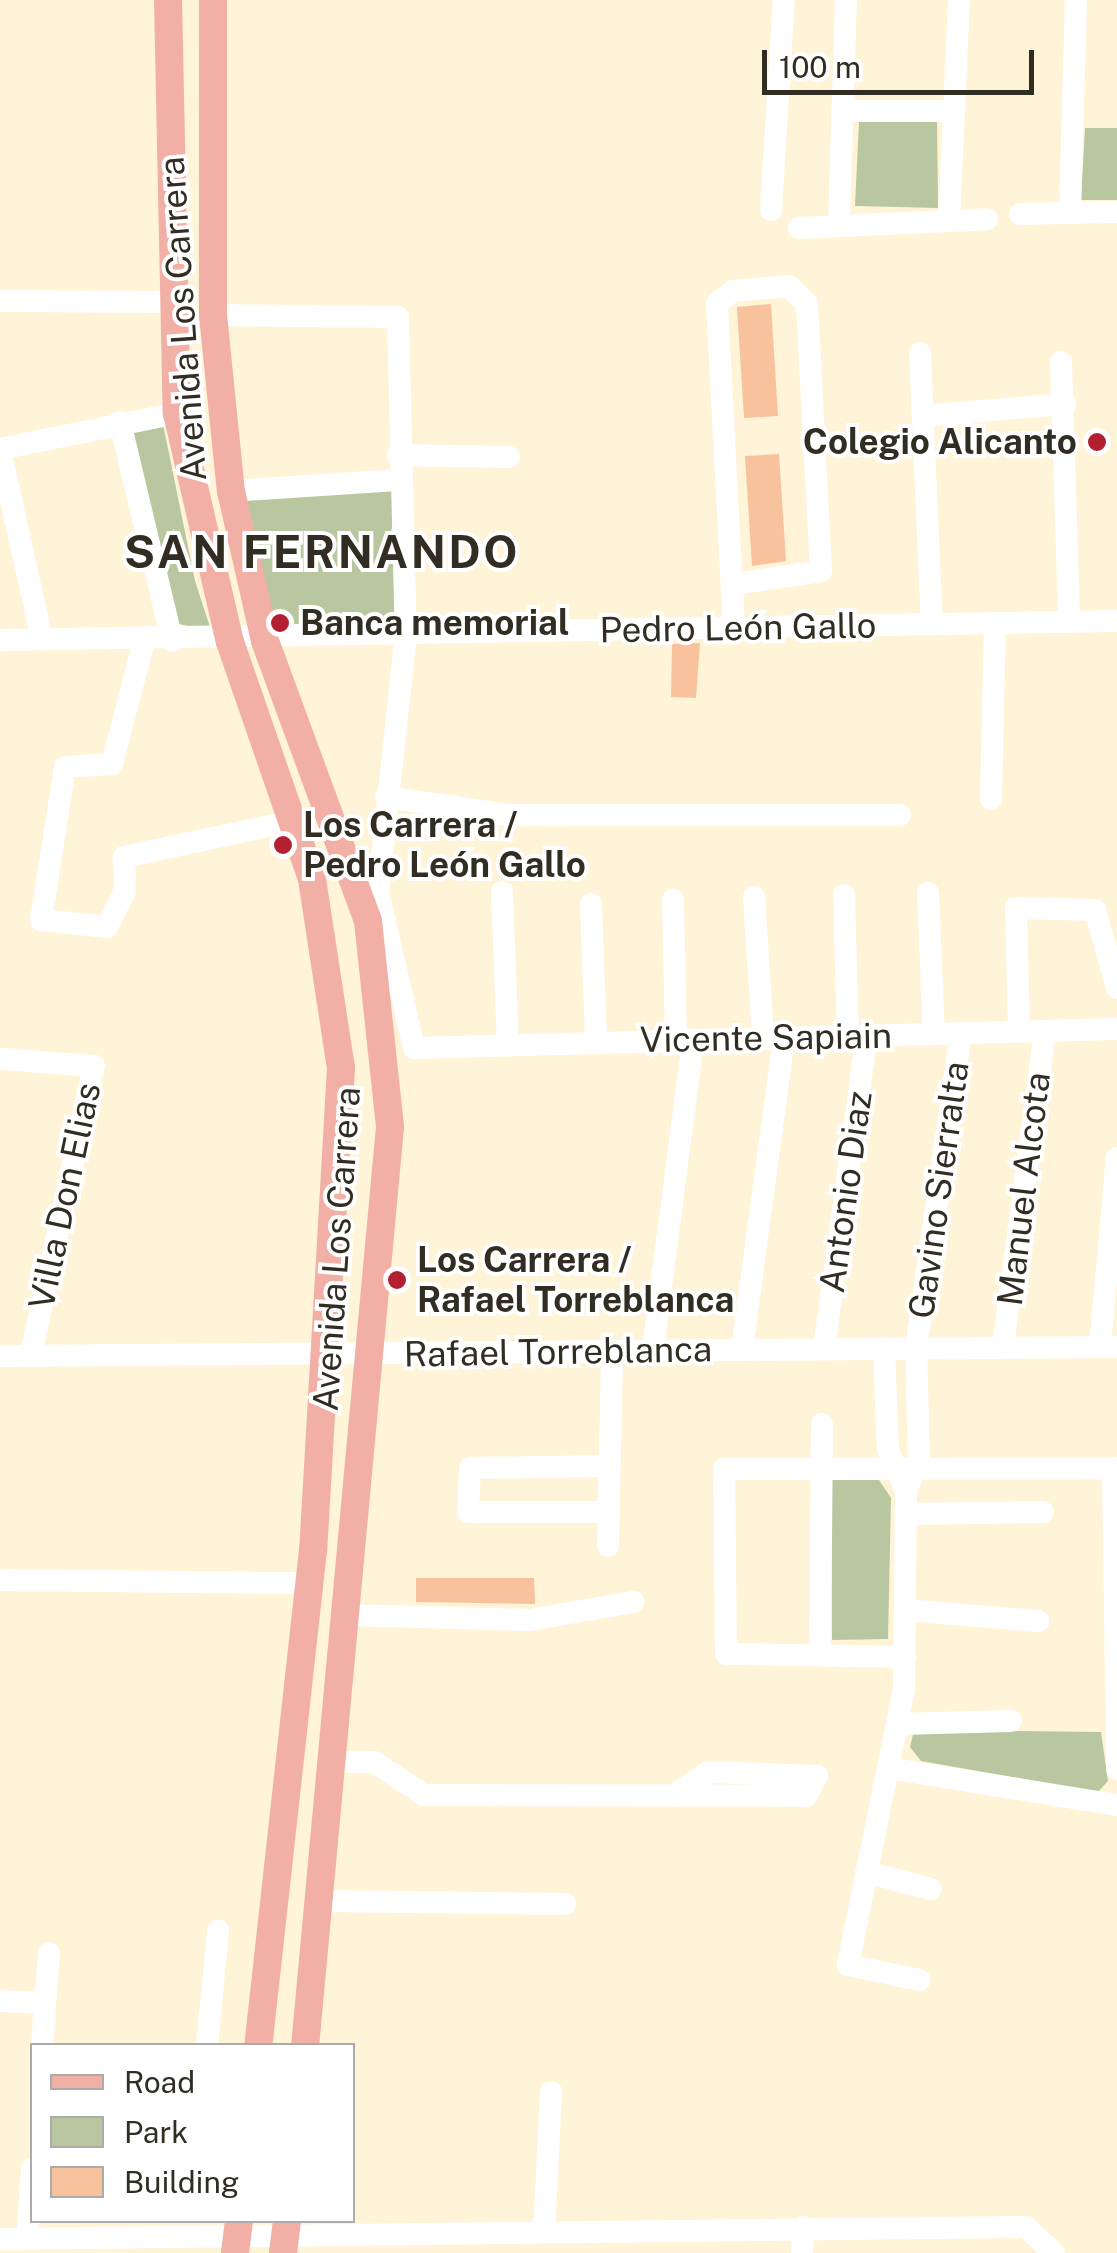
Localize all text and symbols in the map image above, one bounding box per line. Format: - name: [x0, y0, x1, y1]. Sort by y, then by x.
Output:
- scale bar: [767, 30, 1040, 92]
- text: 100 m: [779, 49, 861, 85]
- street label: Avenida Los Carrera: [151, 155, 215, 483]
- place label: Colegio Alicanto: [803, 421, 1077, 463]
- marker: Colegio Alicanto: [1086, 431, 1108, 453]
- district label: SAN FERNANDO: [124, 525, 520, 579]
- place label: Banca memorial: [300, 602, 569, 644]
- street label: Pedro León Gallo: [599, 605, 877, 651]
- marker: Banca memorial: [269, 612, 291, 634]
- place label: Los Carrera / Pedro León Gallo: [303, 804, 586, 886]
- marker: Los Carrera / Pedro León Gallo: [272, 834, 294, 856]
- street label: Vicente Sapiain: [639, 1015, 893, 1061]
- street label: Gavino Sierralta: [900, 1059, 978, 1321]
- street label: Manuel Alcota: [989, 1070, 1059, 1308]
- street label: Villa Don Elias: [20, 1079, 110, 1313]
- street label: Avenida Los Carrera: [305, 1085, 369, 1413]
- street label: Antonio Diaz: [811, 1088, 881, 1296]
- place label: Los Carrera / Rafael Torreblanca: [417, 1239, 734, 1321]
- marker: Los Carrera / Rafael Torreblanca: [386, 1269, 408, 1291]
- street label: Rafael Torreblanca: [403, 1328, 713, 1376]
- legend: [30, 2043, 355, 2223]
- text: Road: [124, 2064, 195, 2100]
- text: Park: [124, 2114, 188, 2150]
- text: Building: [124, 2164, 239, 2200]

